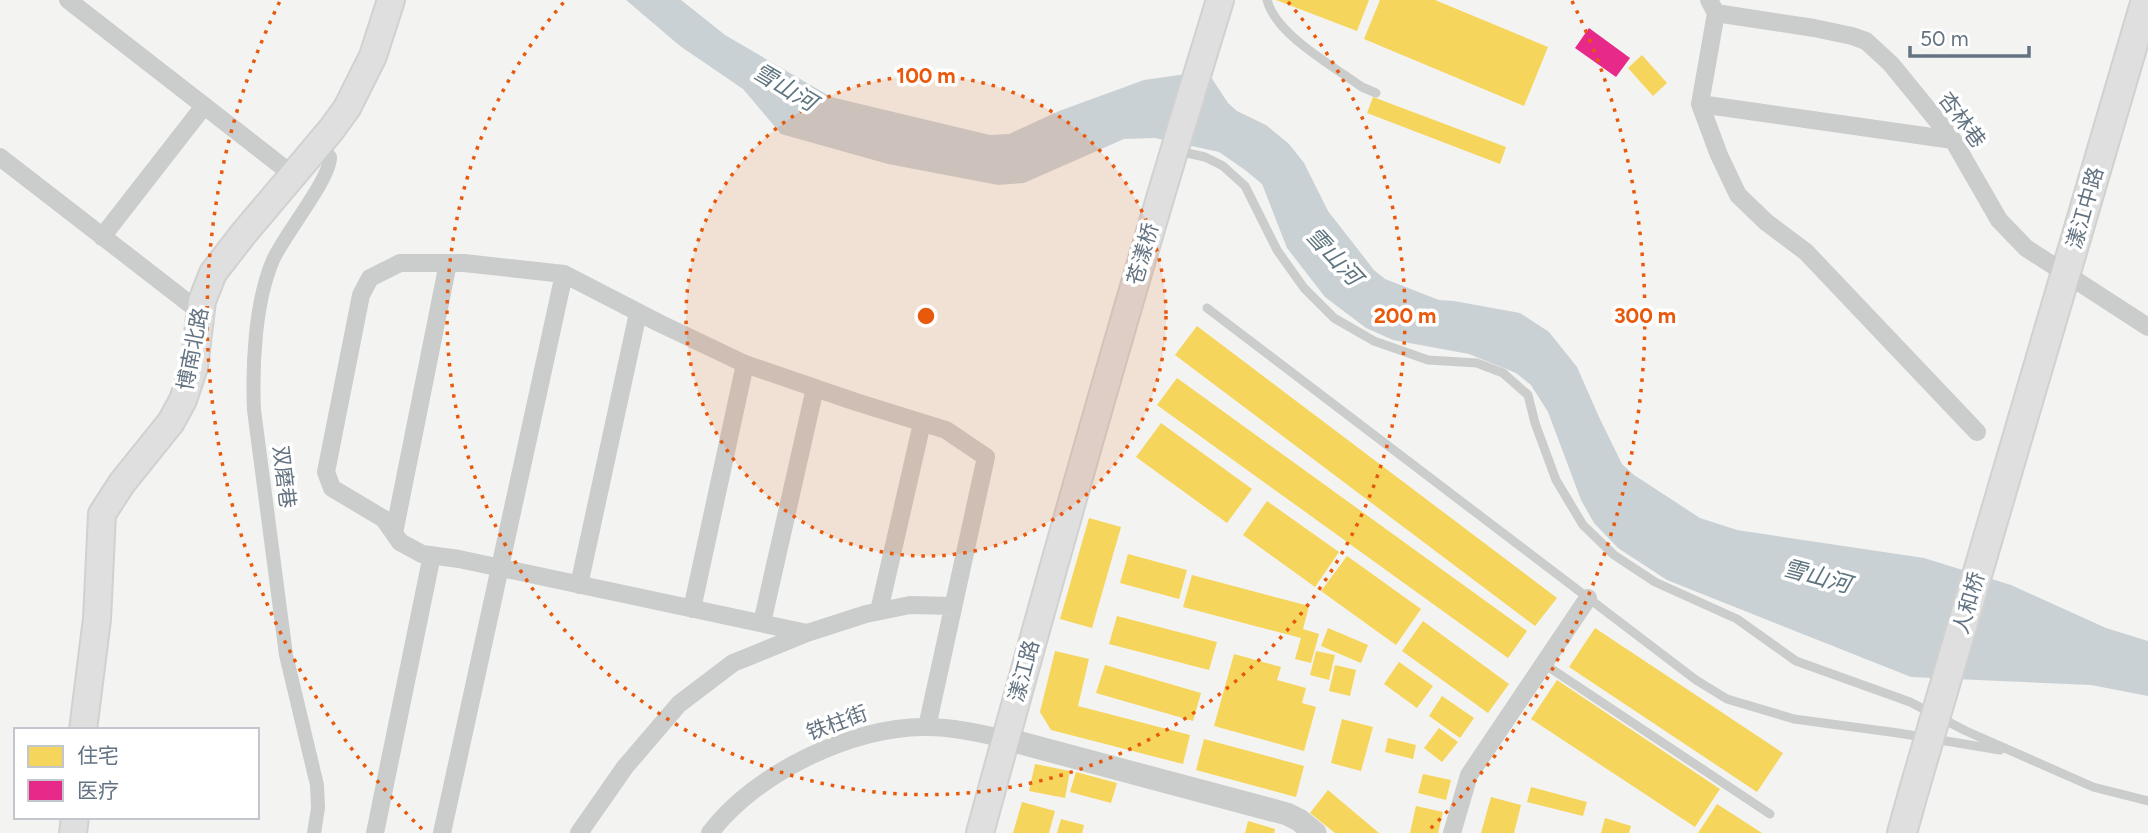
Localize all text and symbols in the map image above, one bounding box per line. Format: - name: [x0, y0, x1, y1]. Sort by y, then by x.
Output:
- scale bar: [1910, 14, 2029, 58]
- text: 50 m: [1920, 26, 1969, 51]
- water label: 雪山河: [748, 57, 825, 119]
- text: 100 m: [896, 63, 956, 88]
- street label: 杏林巷: [1934, 87, 1991, 153]
- street label: 漾江中路: [2061, 164, 2108, 252]
- street label: 苍漾桥: [1122, 220, 1163, 288]
- water label: 雪山河: [1300, 221, 1370, 294]
- text: 200 m: [1374, 303, 1436, 328]
- text: 300 m: [1614, 303, 1676, 328]
- centre of rings: [914, 304, 938, 328]
- street label: 博南北路: [172, 305, 213, 393]
- street label: 双磨巷: [268, 444, 301, 510]
- water label: 雪山河: [1780, 554, 1858, 599]
- street label: 人和桥: [1948, 569, 1989, 637]
- street label: 漾江路: [1003, 637, 1044, 705]
- street label: 铁柱街: [803, 700, 871, 745]
- legend: [14, 728, 259, 819]
- text: 住宅: [77, 743, 119, 768]
- text: 医疗: [77, 778, 119, 803]

